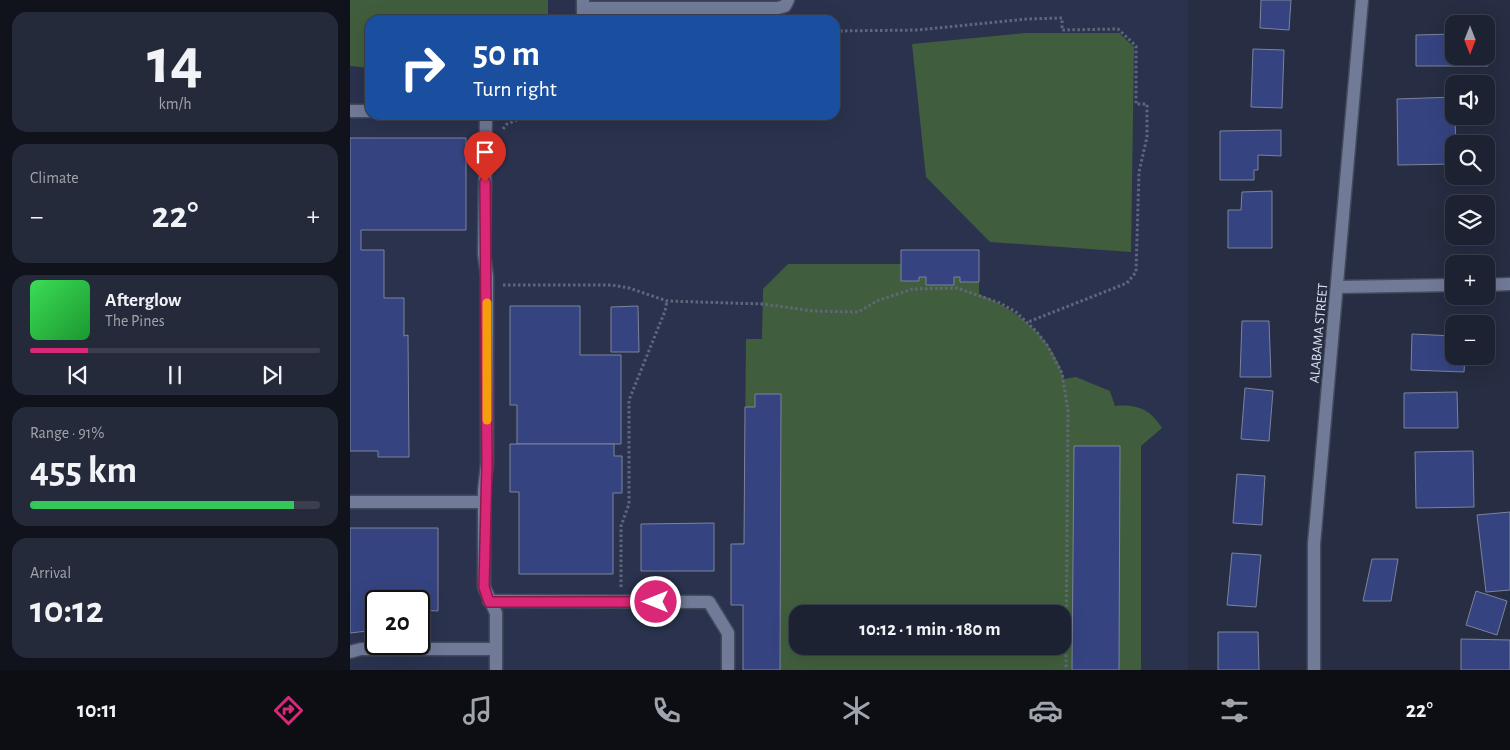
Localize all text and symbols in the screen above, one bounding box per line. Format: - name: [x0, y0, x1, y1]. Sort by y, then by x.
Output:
- north arrow: [1445, 15, 1495, 65]
- map controls: [1445, 15, 1495, 365]
- text: 14: [147, 30, 203, 95]
- icon: right: [390, 35, 455, 100]
- text: 50 m: [473, 37, 540, 72]
- button: sound: [1445, 75, 1495, 125]
- text: Turn right: [473, 78, 557, 100]
- text: km/h: [158, 96, 192, 112]
- pin: [464, 131, 506, 182]
- button: search: [1445, 135, 1495, 185]
- icon: arrive: [471, 138, 499, 166]
- text: Climate: [30, 170, 79, 186]
- button: layers: [1445, 195, 1495, 245]
- text: 22°: [152, 197, 198, 235]
- text: −: [30, 203, 43, 231]
- text: +: [307, 203, 320, 231]
- button: +: [1445, 255, 1495, 305]
- street label: ALABAMA STREET: [1308, 282, 1330, 384]
- text: Afterglow: [105, 291, 181, 310]
- text: The Pines: [105, 313, 165, 329]
- button: −: [1445, 315, 1495, 365]
- icon: previous: [64, 361, 92, 389]
- icon: pause: [161, 361, 189, 389]
- icon: next: [258, 361, 286, 389]
- text: Range · 91%: [30, 425, 104, 441]
- text: 455 km: [30, 452, 137, 490]
- text: Arrival: [30, 565, 71, 581]
- position arrow: [629, 575, 681, 627]
- speed limit sign: 20: [365, 590, 430, 655]
- text: 10:12: [30, 592, 104, 630]
- text: 10:12 · 1 min · 180 m: [859, 620, 1001, 639]
- icon: directions: [271, 693, 306, 728]
- icon: music: [460, 693, 495, 728]
- icon: phone: [649, 693, 684, 728]
- icon: climate: [839, 693, 874, 728]
- icon: car: [1028, 693, 1063, 728]
- icon: filters: [1217, 693, 1252, 728]
- text: 10:11: [77, 699, 117, 721]
- text: 22°: [1406, 699, 1433, 721]

